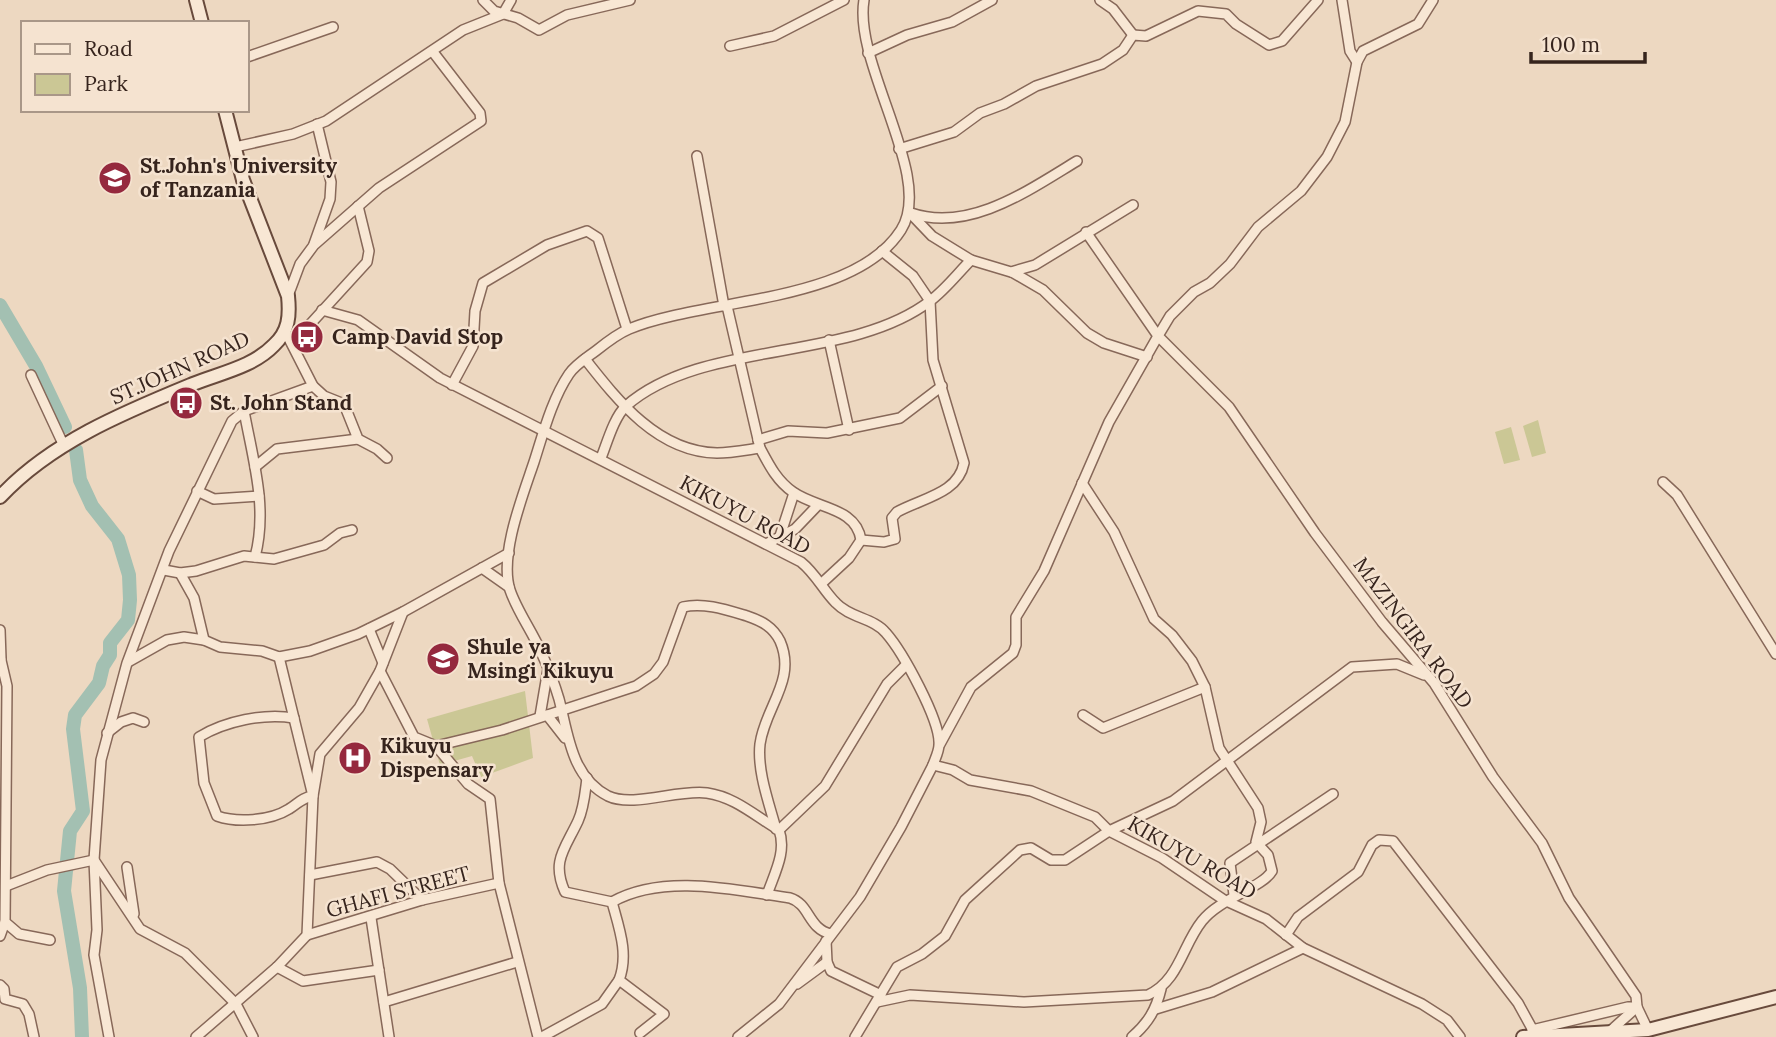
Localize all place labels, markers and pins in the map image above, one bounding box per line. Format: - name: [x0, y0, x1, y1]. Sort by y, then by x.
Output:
- place label: St.John's University of Tanzania: [140, 152, 337, 203]
- school or university icon: St.John's University of Tanzania: [96, 159, 134, 197]
- bus stop icon: Camp David Stop: [288, 318, 326, 356]
- place label: Camp David Stop: [332, 323, 503, 350]
- bus stop icon: St. John Stand: [167, 384, 205, 422]
- place label: St. John Stand: [210, 389, 352, 416]
- place label: Shule ya Msingi Kikuyu: [467, 633, 614, 684]
- school or university icon: Shule ya Msingi Kikuyu: [424, 640, 462, 678]
- place label: Kikuyu Dispensary: [380, 732, 494, 783]
- hospital icon: Kikuyu Dispensary: [336, 739, 374, 777]

